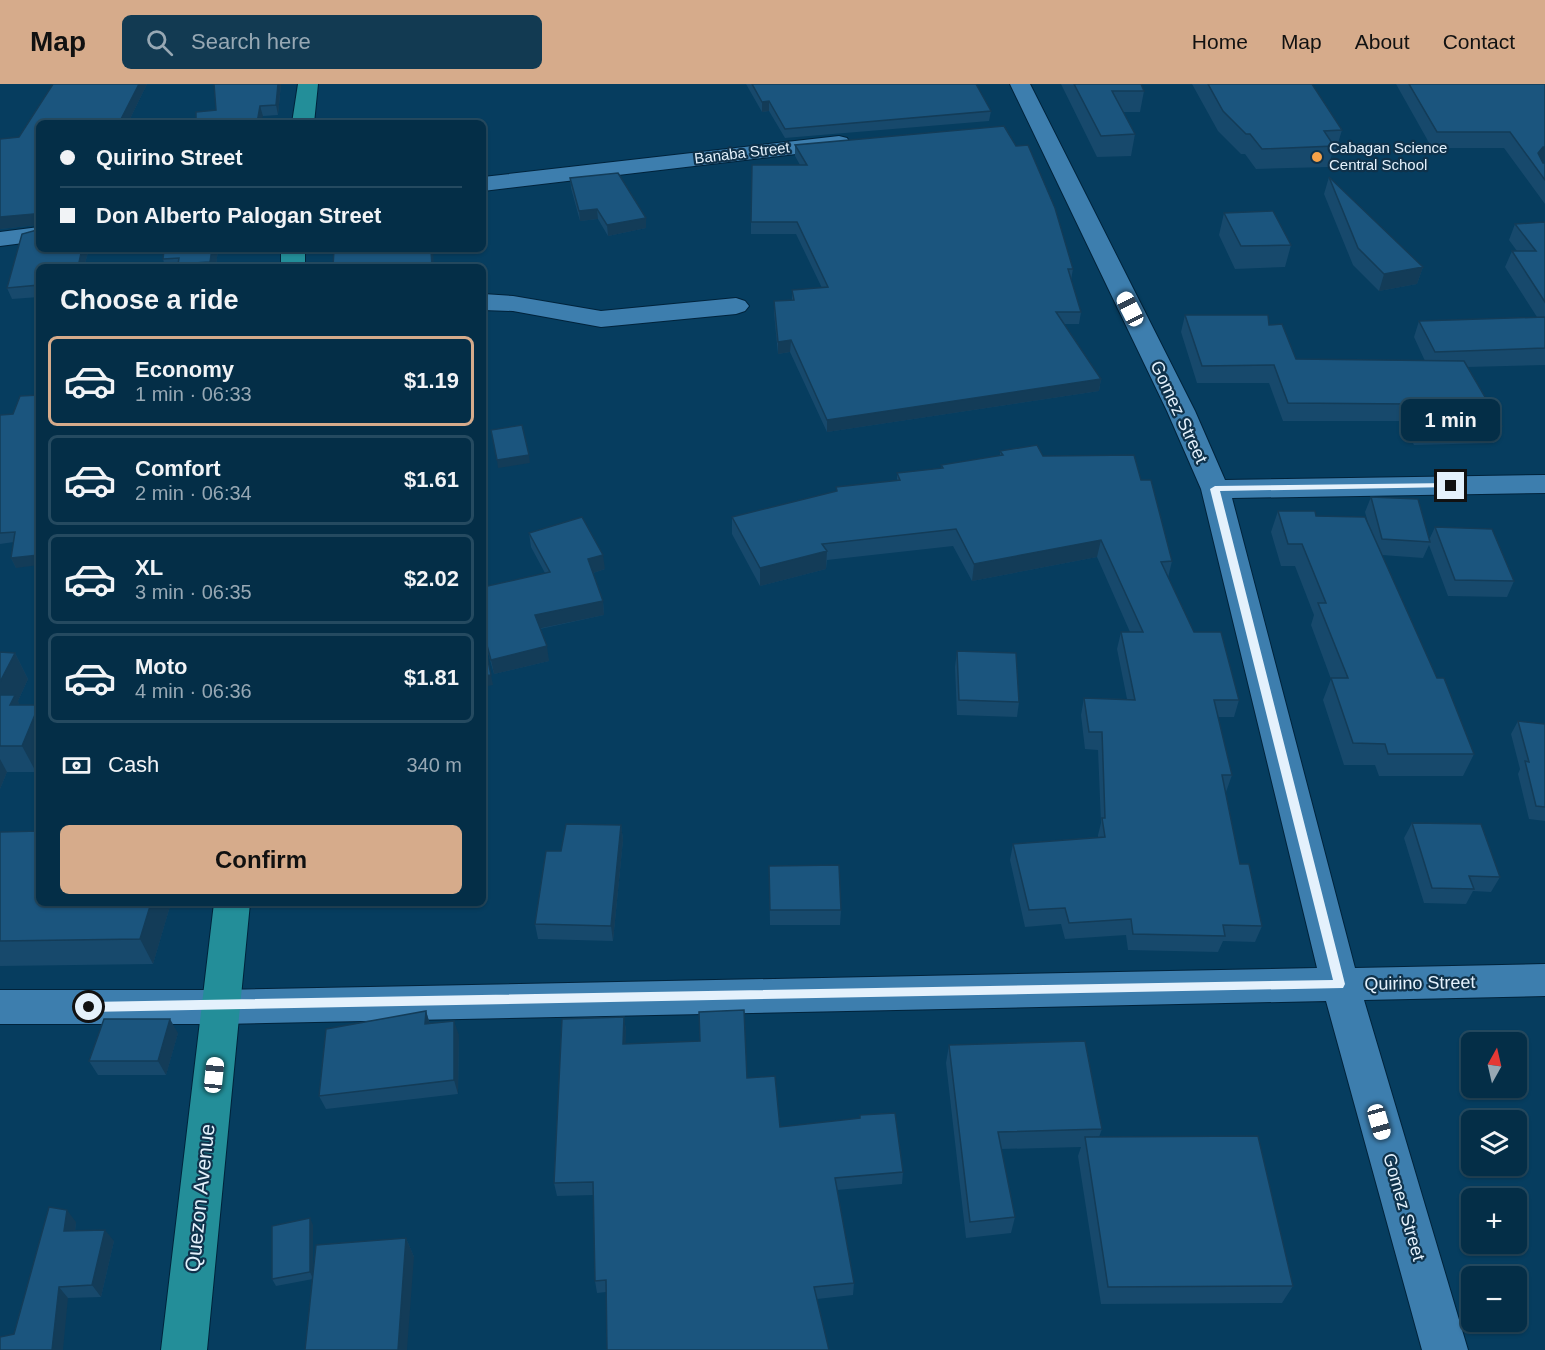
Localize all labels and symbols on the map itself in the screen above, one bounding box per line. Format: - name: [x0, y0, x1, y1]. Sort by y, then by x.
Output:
- street label: Banaba Street: [693, 138, 791, 167]
- place label: Cabagan Science Central School: [1329, 139, 1447, 173]
- marker: Cabagan Science Central School: [1310, 150, 1324, 164]
- car: [1114, 289, 1146, 329]
- street label: Gomez Street: [1146, 357, 1212, 467]
- callout: 1 min: [1402, 399, 1500, 441]
- route end: [1437, 472, 1464, 499]
- street label: Quirino Street: [1364, 972, 1476, 994]
- route start: [75, 993, 102, 1020]
- north arrow: [1461, 1032, 1527, 1098]
- car: [203, 1056, 225, 1094]
- car: [1365, 1102, 1393, 1142]
- street label: Quezon Avenue: [180, 1123, 219, 1273]
- street label: Gomez Street: [1379, 1151, 1429, 1263]

